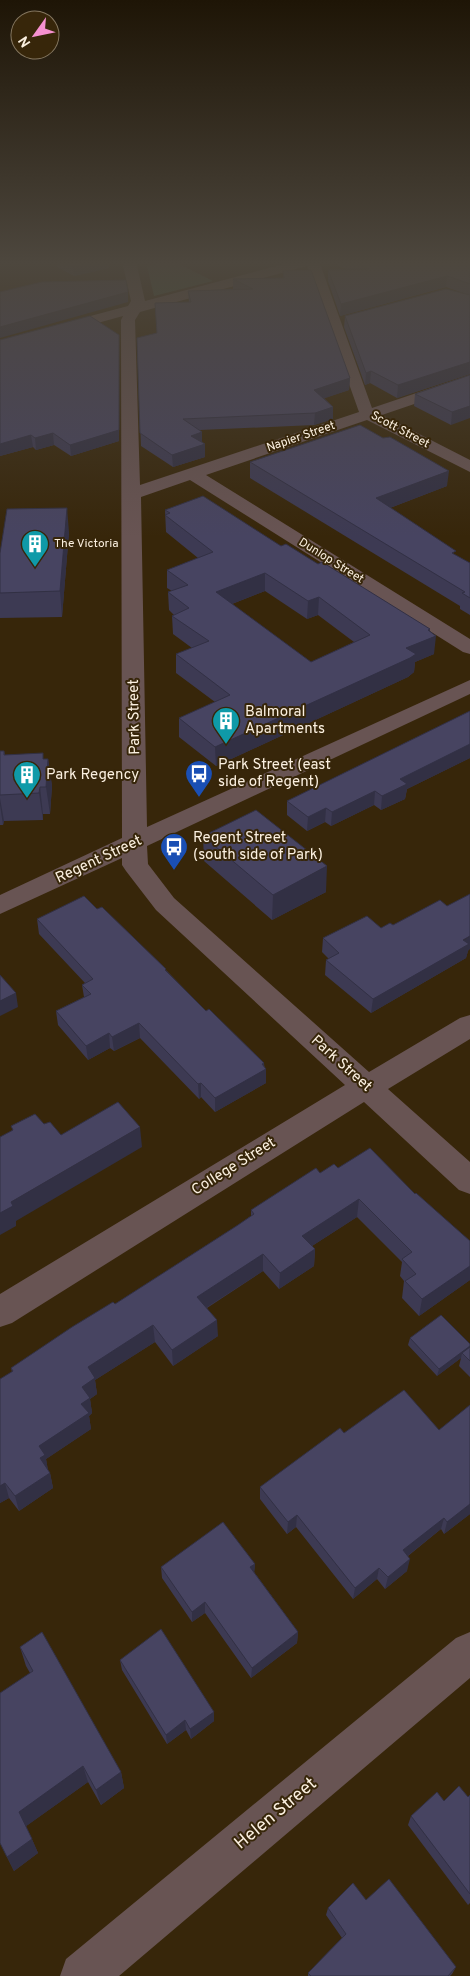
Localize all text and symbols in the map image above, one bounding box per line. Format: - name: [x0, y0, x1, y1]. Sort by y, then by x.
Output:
- north arrow: [10, 10, 60, 60]
- text: N: [15, 32, 35, 50]
- street label: Scott Street: [368, 408, 432, 452]
- street label: Napier Street: [265, 418, 337, 456]
- building icon: The Victoria: [20, 529, 50, 568]
- street label: Dunlop Street: [295, 535, 367, 587]
- place label: The Victoria: [54, 536, 119, 552]
- street label: Park Street: [125, 679, 145, 755]
- place label: Balmoral Apartments: [245, 703, 325, 739]
- building icon: Balmoral Apartments: [211, 706, 241, 745]
- place label: Park Street (east side of Regent): [218, 756, 331, 792]
- bus stop icon: Park Street (east side of Regent): [184, 759, 214, 798]
- building icon: Park Regency: [12, 760, 42, 799]
- place label: Park Regency: [46, 766, 139, 785]
- place label: Regent Street (south side of Park): [193, 829, 323, 865]
- street label: Regent Street: [53, 832, 145, 888]
- bus stop icon: Regent Street (south side of Park): [159, 832, 189, 871]
- street label: Park Street: [306, 1032, 376, 1096]
- street label: College Street: [188, 1134, 280, 1200]
- street label: Helen Street: [230, 1773, 322, 1855]

